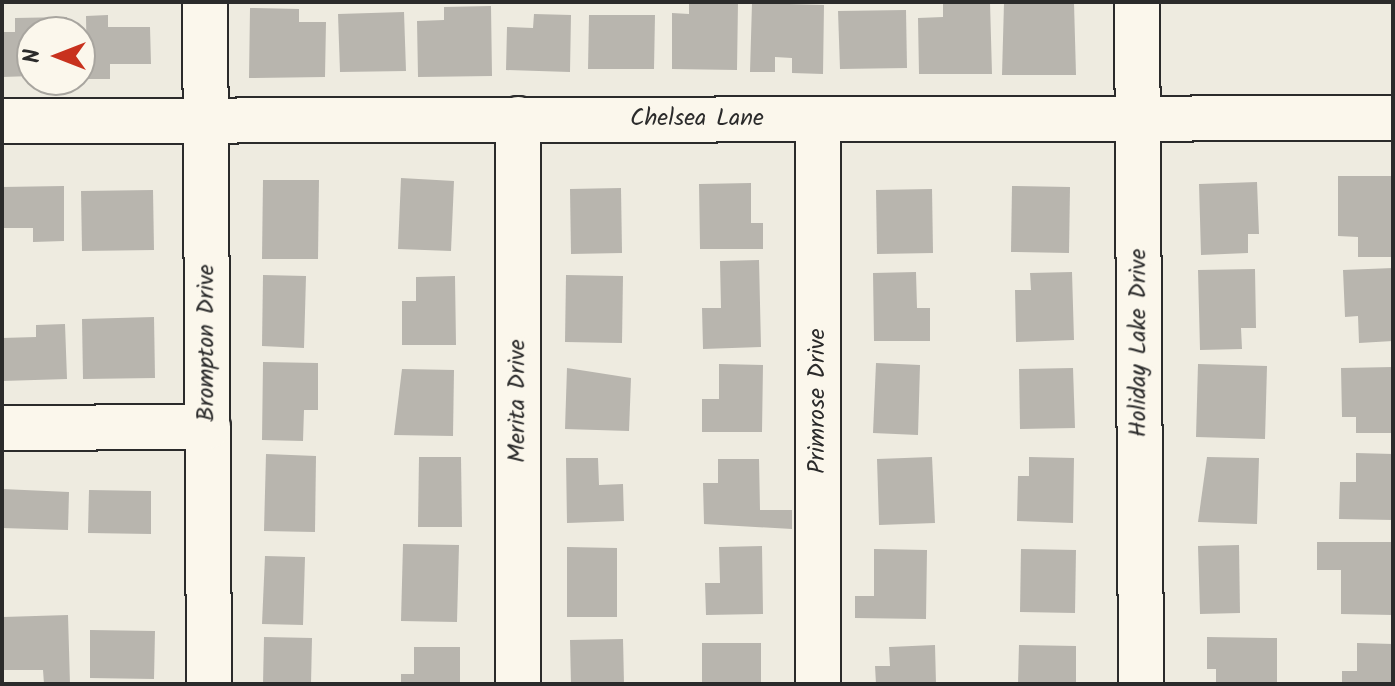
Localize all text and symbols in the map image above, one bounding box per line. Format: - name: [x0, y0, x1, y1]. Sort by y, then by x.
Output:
- north arrow: [16, 16, 96, 96]
- text: N: [16, 49, 51, 63]
- street label: Chelsea Lane: [630, 105, 764, 133]
- street label: Holiday Lake Drive: [1125, 249, 1153, 437]
- street label: Brompton Drive: [193, 264, 221, 422]
- street label: Primrose Drive: [804, 328, 832, 474]
- street label: Merita Drive: [504, 339, 532, 463]

